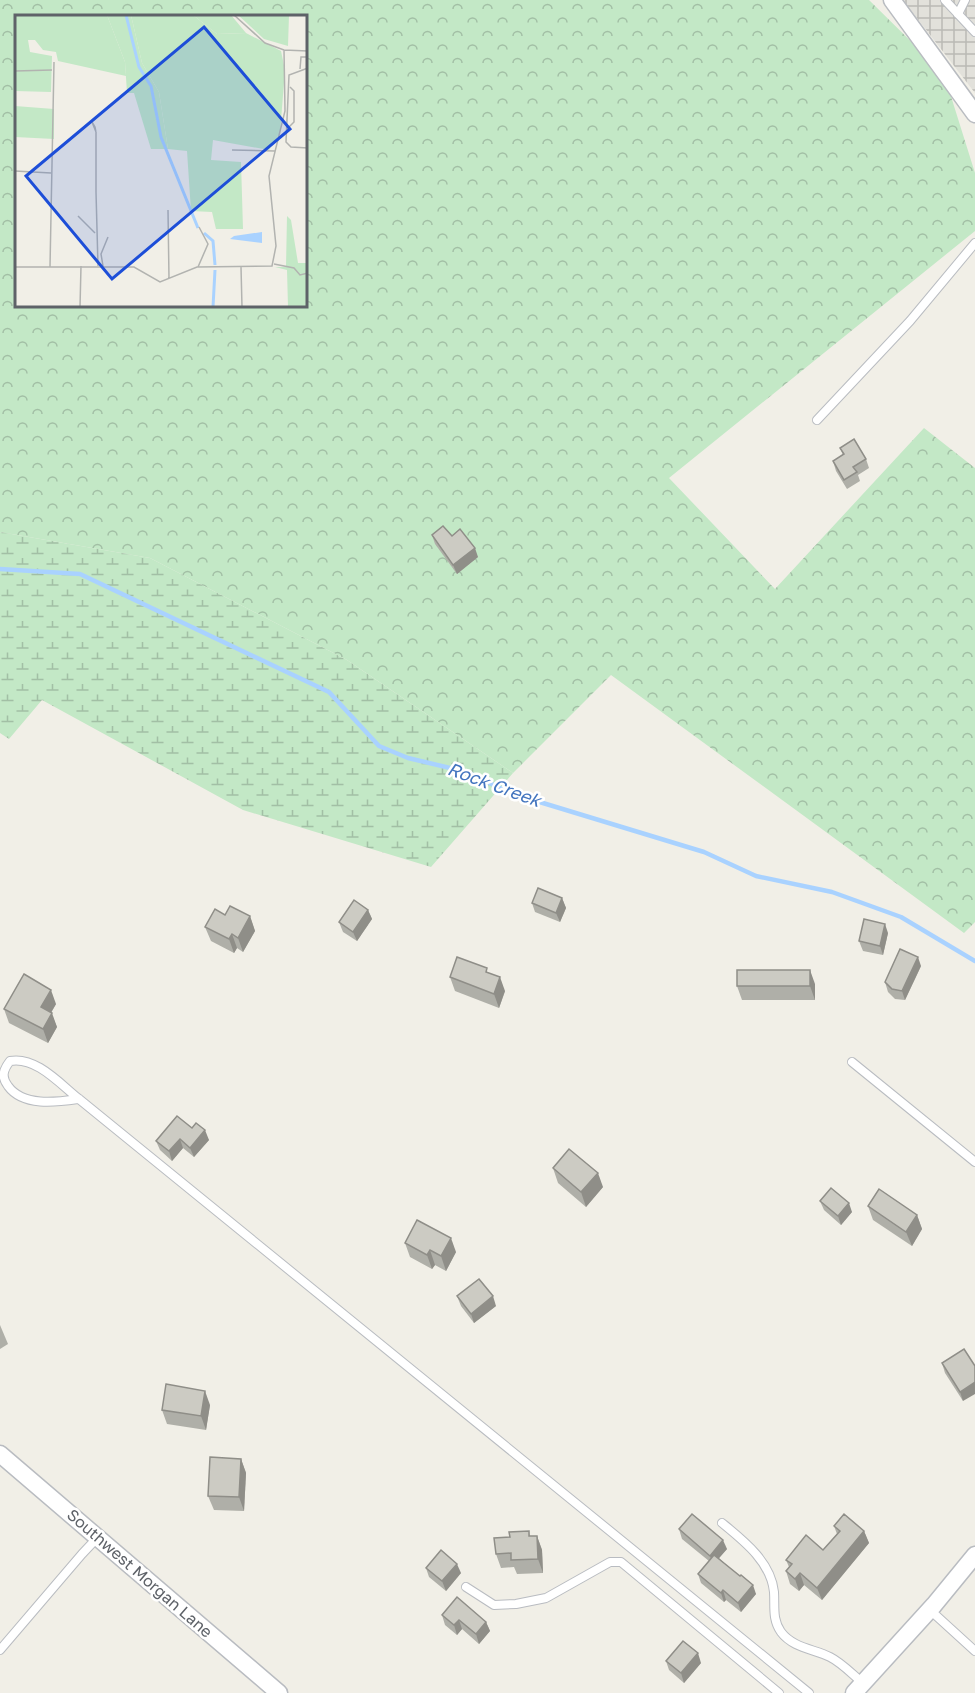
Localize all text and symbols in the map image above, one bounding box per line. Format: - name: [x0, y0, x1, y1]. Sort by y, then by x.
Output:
- inset map: [15, 15, 308, 308]
- water label: Rock Creek: [445, 757, 546, 812]
- street label: Southwest Morgan Lane: [63, 1504, 217, 1642]

